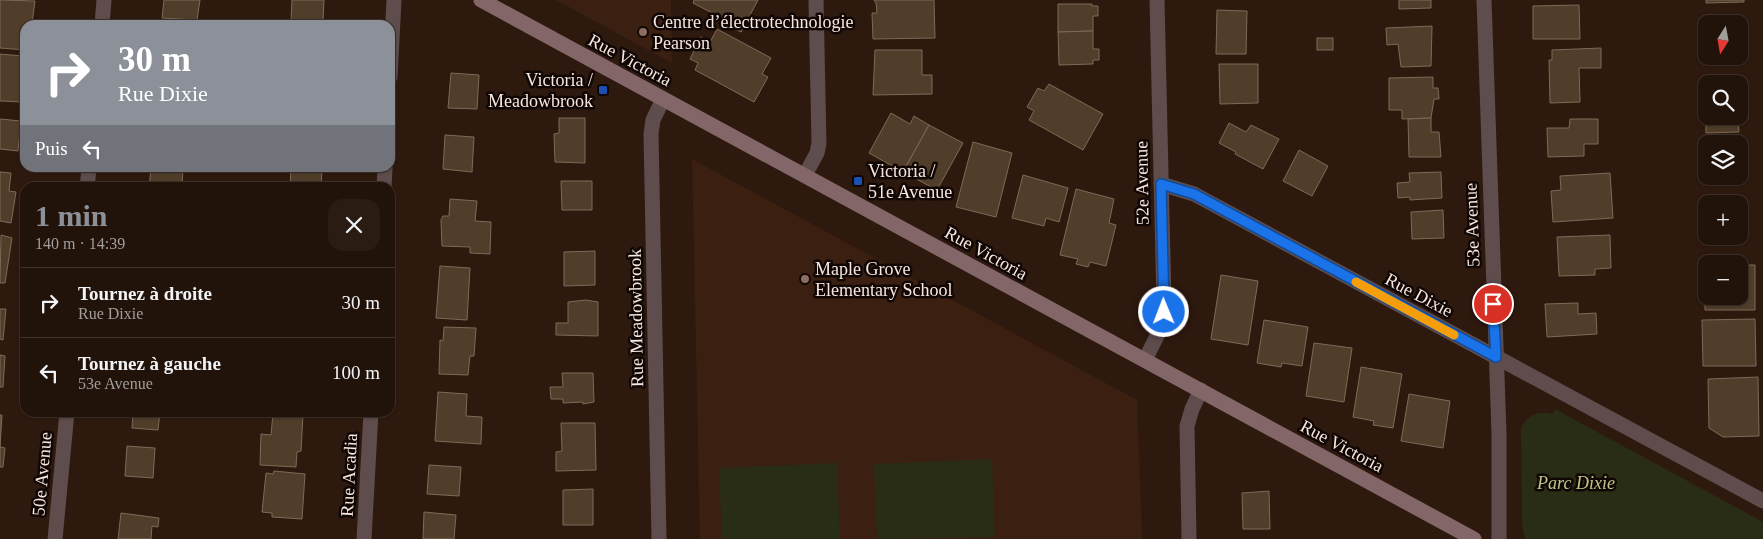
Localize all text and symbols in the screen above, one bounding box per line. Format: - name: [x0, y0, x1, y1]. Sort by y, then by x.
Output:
- place label: Centre d’électrotechnologie Pearson: [653, 12, 853, 53]
- north arrow: [1698, 15, 1748, 65]
- map controls: [1698, 15, 1748, 305]
- marker: Centre d’électrotechnologie Pearson: [637, 26, 649, 38]
- street label: Rue Victoria: [585, 30, 675, 90]
- icon: right: [35, 40, 100, 105]
- text: 30 m: [118, 40, 191, 79]
- place label: Victoria / Meadowbrook: [488, 70, 593, 111]
- button: search: [1698, 75, 1748, 125]
- text: Rue Dixie: [118, 81, 208, 106]
- marker: Victoria / Meadowbrook: [597, 84, 609, 96]
- icon: left: [78, 135, 106, 163]
- button: layers: [1698, 135, 1748, 185]
- text: Puis: [35, 138, 68, 159]
- street label: 52e Avenue: [1131, 141, 1153, 225]
- place label: Victoria / 51e Avenue: [868, 161, 952, 202]
- marker: Victoria / 51e Avenue: [852, 175, 864, 187]
- street label: 53e Avenue: [1461, 183, 1483, 267]
- button: +: [1698, 195, 1748, 245]
- text: 1 min: [35, 199, 108, 232]
- button: close: [328, 199, 380, 251]
- street label: Rue Victoria: [941, 222, 1031, 284]
- text: 140 m · 14:39: [35, 235, 125, 252]
- street label: Rue Meadowbrook: [625, 249, 647, 387]
- button: −: [1698, 255, 1748, 305]
- place label: Maple Grove Elementary School: [815, 259, 952, 300]
- street label: Rue Dixie: [1382, 269, 1456, 321]
- marker: Maple Grove Elementary School: [799, 273, 811, 285]
- text: Tournez à droite: [78, 283, 212, 304]
- pin: [1472, 283, 1514, 325]
- position arrow: [1137, 285, 1189, 337]
- icon: right: [35, 289, 63, 317]
- icon: arrive: [1479, 290, 1507, 318]
- text: 30 m: [341, 292, 380, 313]
- text: Rue Dixie: [78, 305, 143, 322]
- text: Tournez à gauche: [78, 353, 221, 374]
- icon: left: [35, 359, 63, 387]
- text: 100 m: [332, 362, 380, 383]
- text: 53e Avenue: [78, 375, 153, 392]
- street label: Rue Victoria: [1297, 416, 1387, 476]
- street label: 50e Avenue: [28, 431, 56, 517]
- street label: Rue Acadia: [337, 433, 361, 517]
- park label: Parc Dixie: [1536, 473, 1615, 493]

